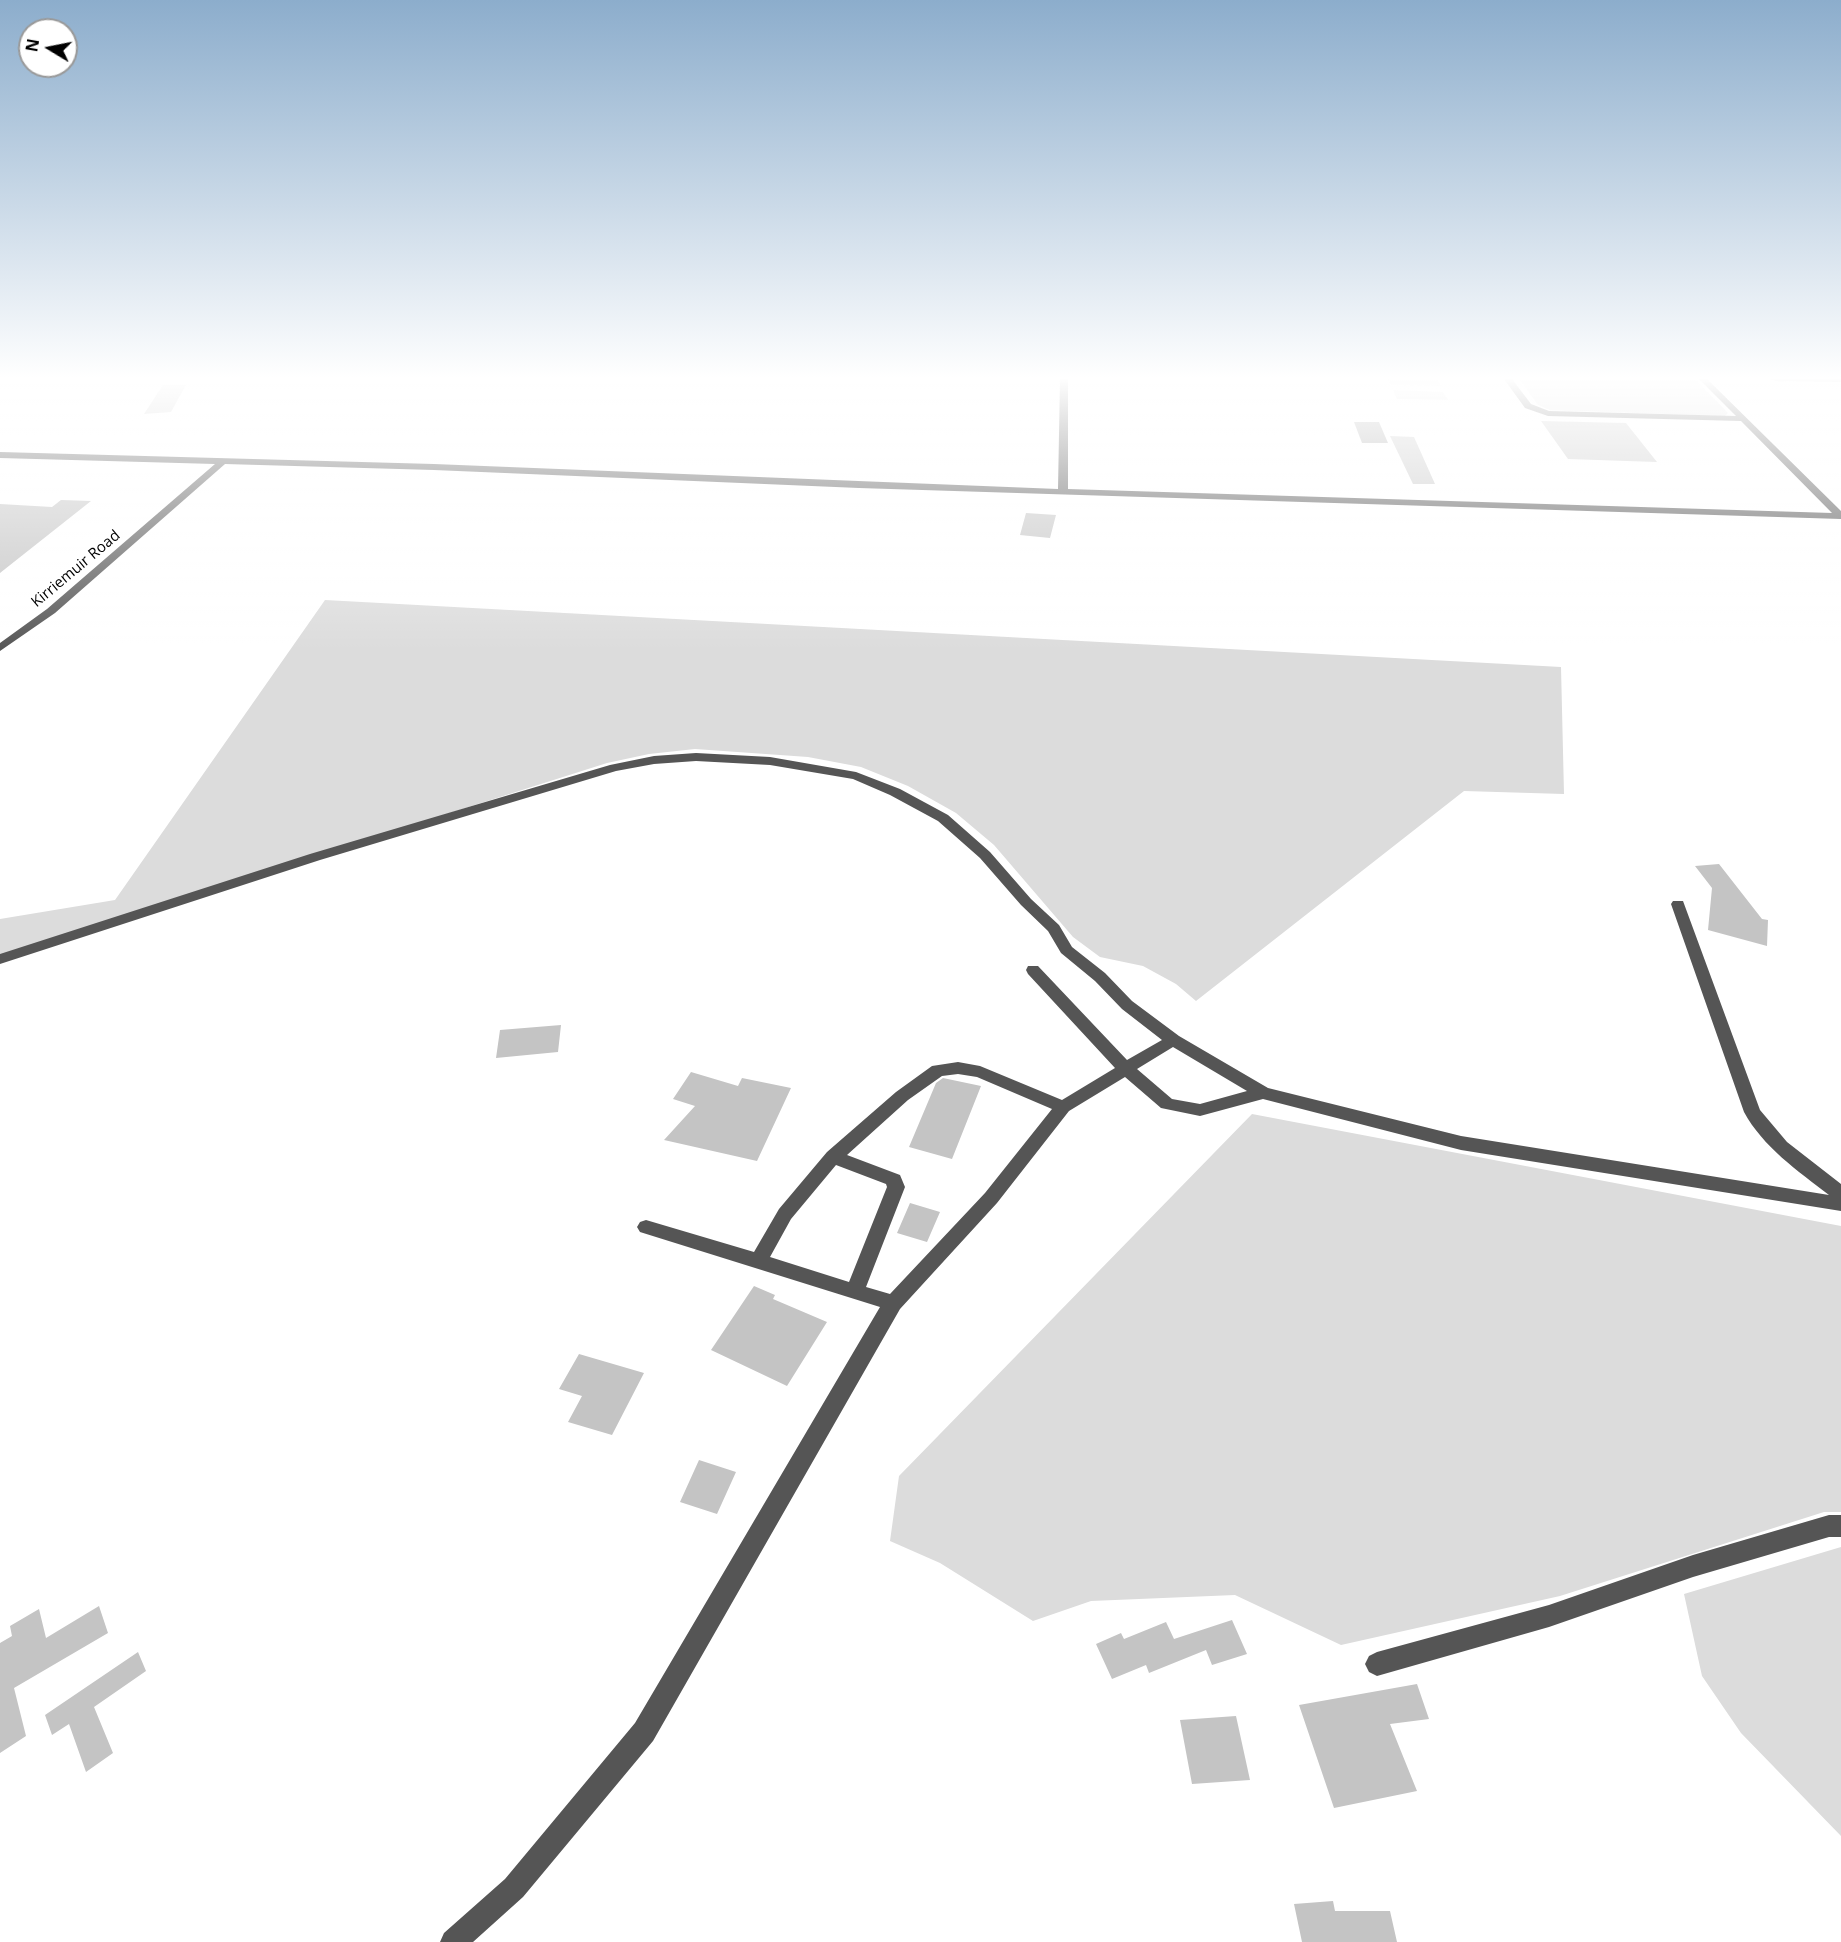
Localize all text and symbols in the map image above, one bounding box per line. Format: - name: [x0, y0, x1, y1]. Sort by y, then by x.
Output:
- north arrow: [18, 18, 78, 78]
- text: N: [20, 37, 44, 54]
- street label: Kirriemuir Road: [28, 527, 124, 611]

